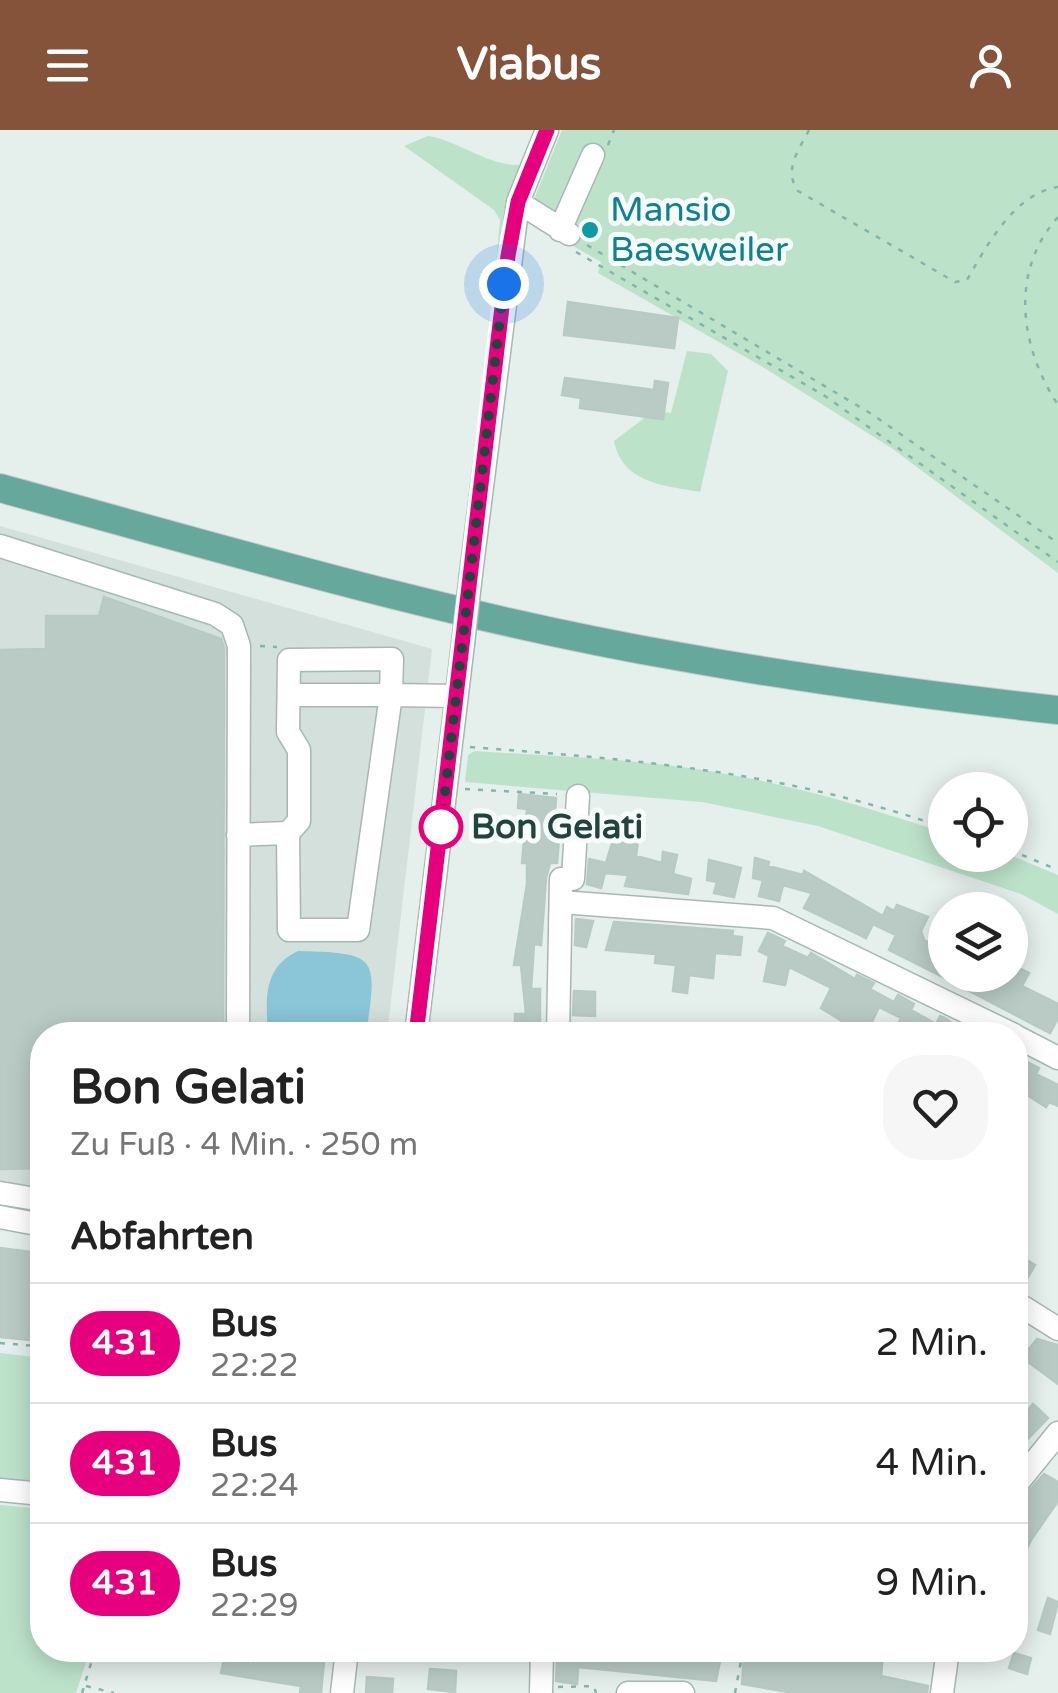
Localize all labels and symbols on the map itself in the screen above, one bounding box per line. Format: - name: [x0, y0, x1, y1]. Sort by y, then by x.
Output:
- place label: Mansio Baesweiler: [610, 189, 789, 271]
- marker: Mansio Baesweiler: [579, 219, 601, 241]
- your location: [479, 259, 529, 309]
- marker: Bon Gelati: [420, 806, 462, 848]
- place label: Bon Gelati: [471, 806, 643, 848]

